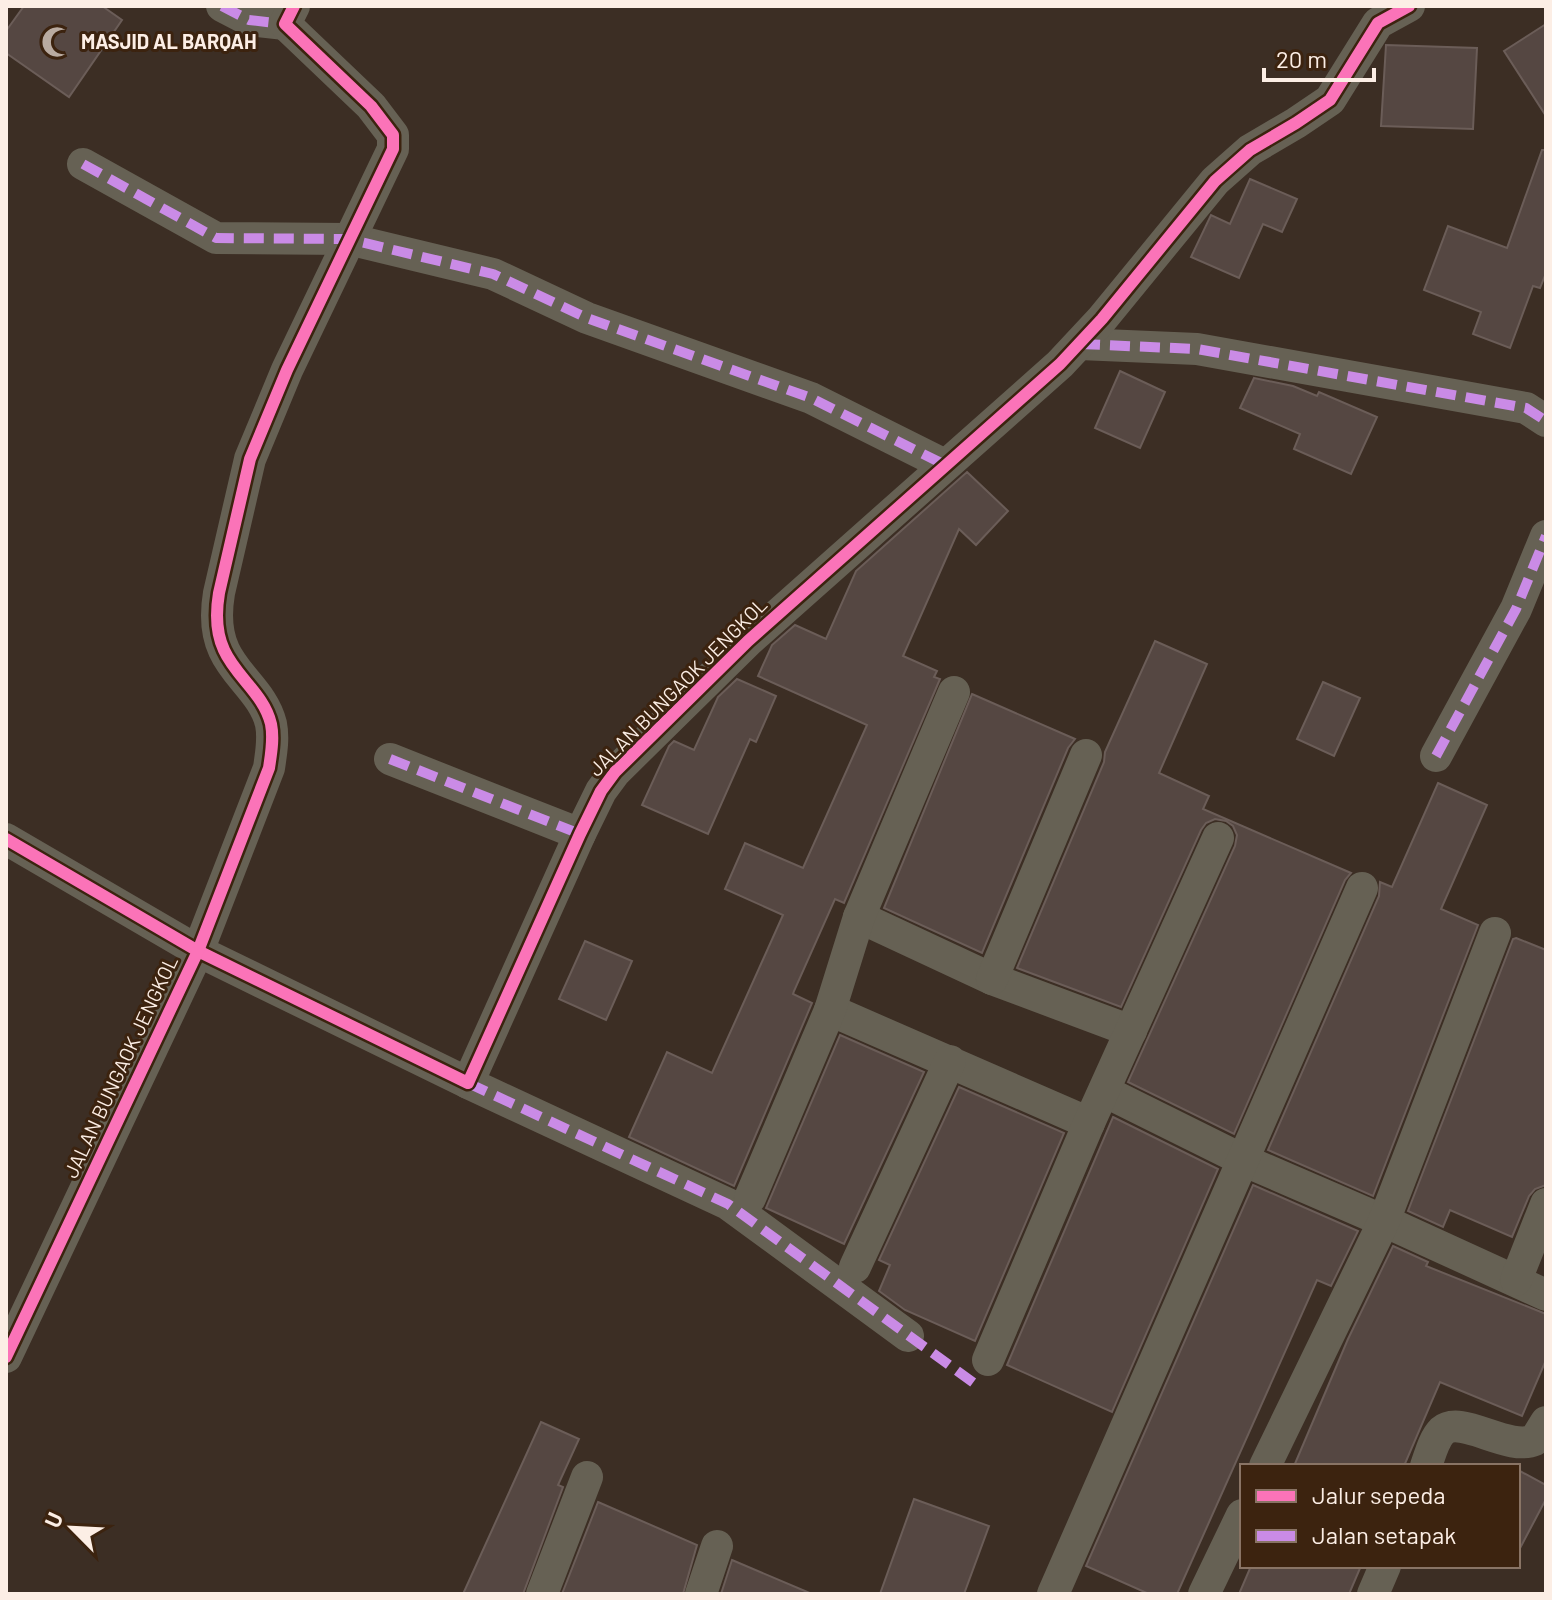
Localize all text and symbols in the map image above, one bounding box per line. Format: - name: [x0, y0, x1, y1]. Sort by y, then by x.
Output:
- mosque icon: MASJID AL BARQAH: [40, 25, 74, 59]
- place label: MASJID AL BARQAH: [81, 29, 257, 53]
- scale bar: [1264, 32, 1374, 82]
- text: 20 m: [1276, 44, 1327, 73]
- street label: JALAN BUNGAOK JENGKOL: [583, 592, 771, 780]
- street label: JALAN BUNGAOK JENGKOL: [58, 952, 182, 1181]
- legend: [1240, 1464, 1520, 1568]
- text: Jalur sepeda: [1312, 1480, 1446, 1509]
- north arrow: [32, 1488, 112, 1568]
- text: U: [38, 1508, 68, 1531]
- text: Jalan setapak: [1312, 1520, 1456, 1549]

